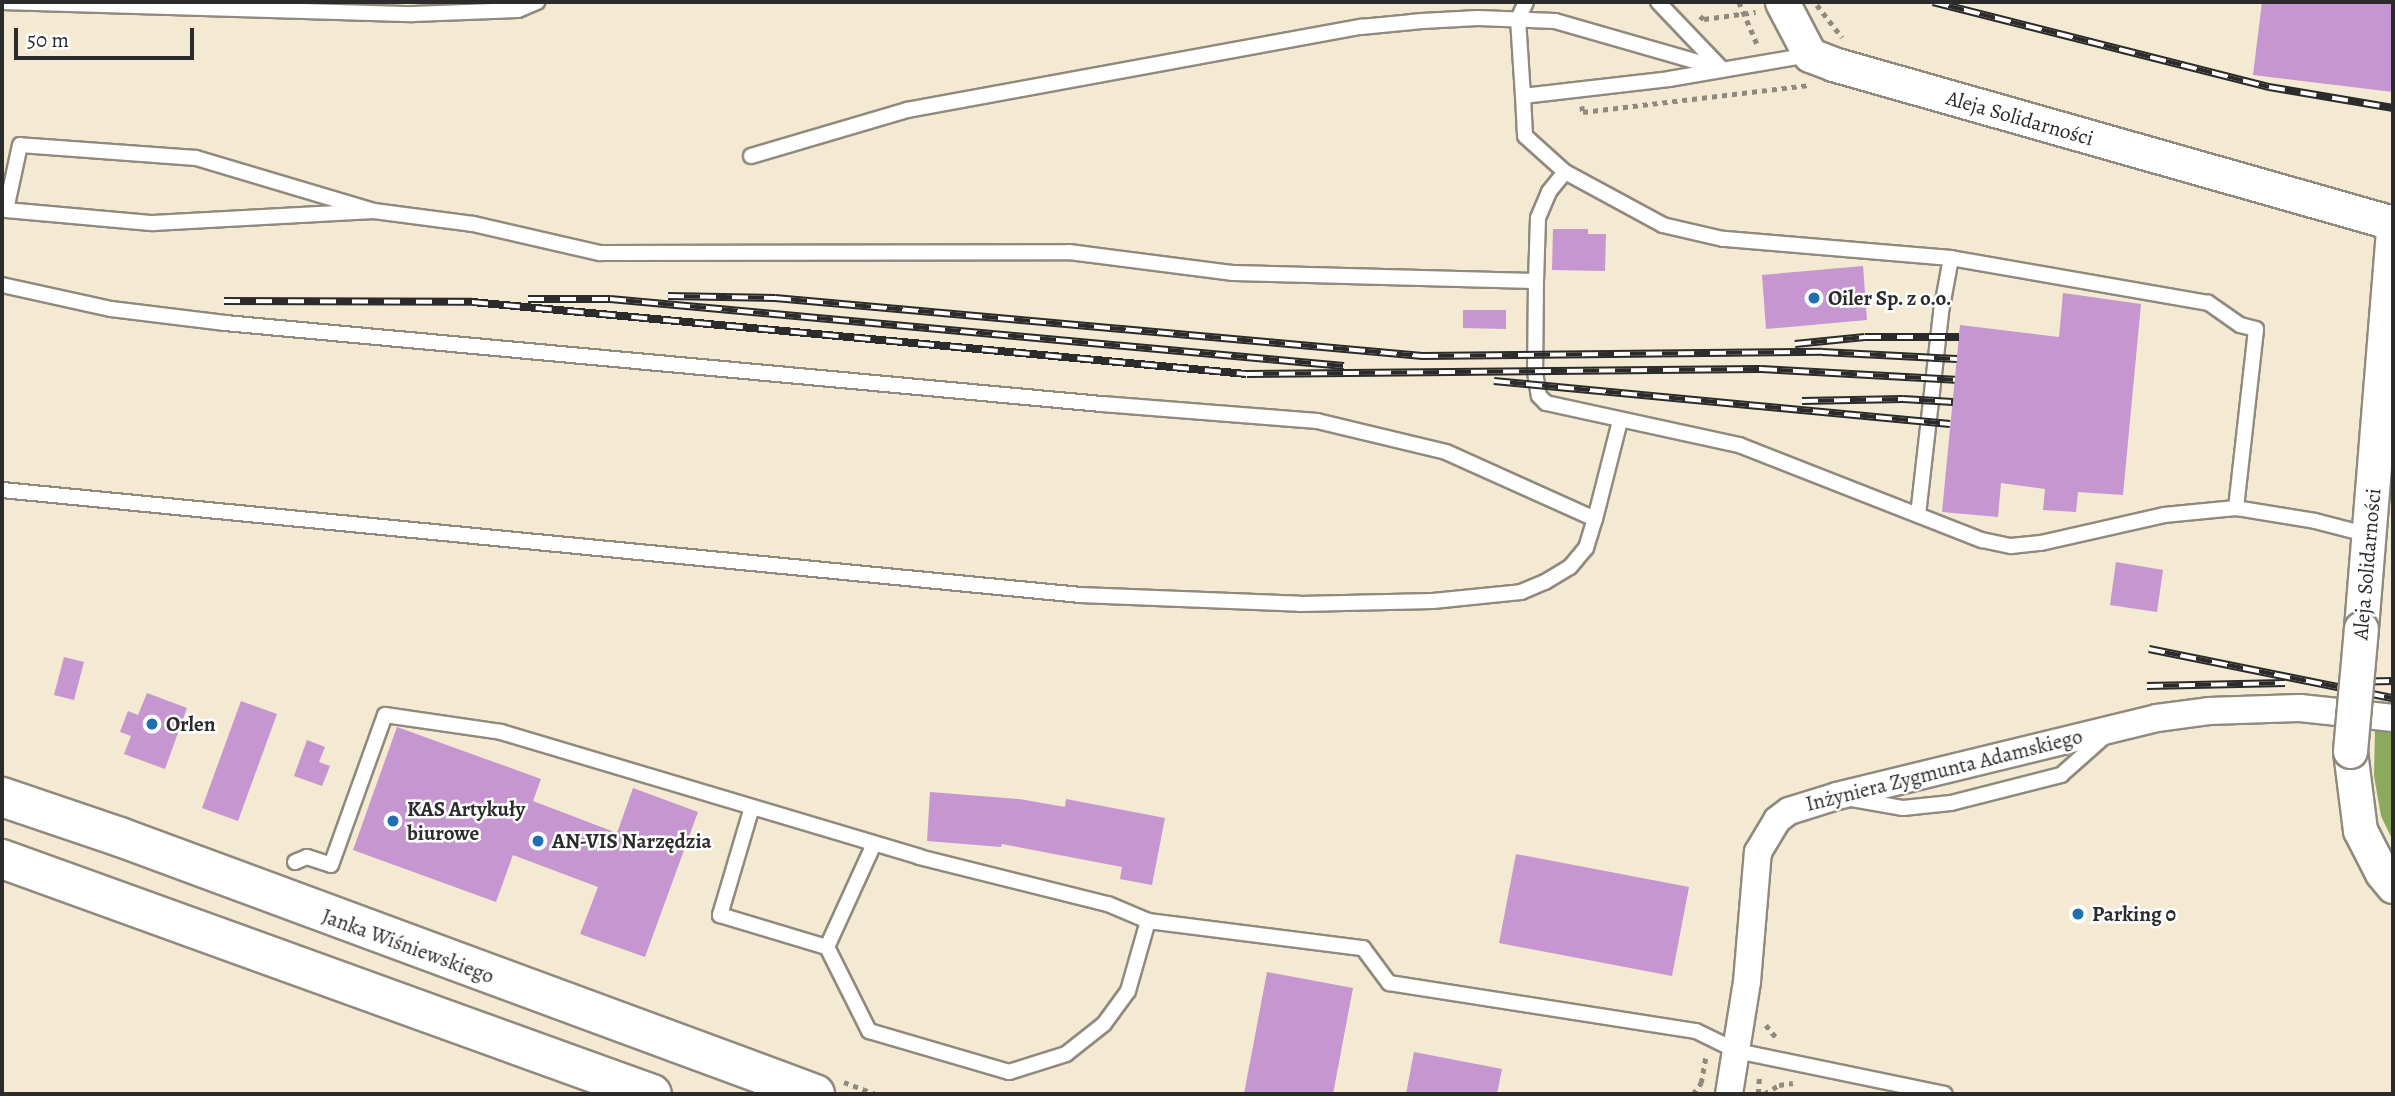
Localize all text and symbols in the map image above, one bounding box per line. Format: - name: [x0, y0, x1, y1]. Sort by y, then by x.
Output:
- scale bar: [18, 14, 198, 58]
- text: 50 m: [27, 26, 69, 54]
- street label: Aleja Solidarności: [1943, 85, 2097, 151]
- place label: Oiler Sp. z o.o.: [1828, 285, 1952, 311]
- marker: Oiler Sp. z o.o.: [1806, 290, 1822, 306]
- street label: Aleja Solidarności: [2348, 487, 2386, 641]
- place label: Orlen: [166, 711, 216, 737]
- marker: Orlen: [144, 716, 160, 732]
- street label: Inżyniera Zygmunta Adamskiego: [1803, 723, 2085, 817]
- place label: KAS Artykuły biurowe: [407, 796, 525, 846]
- marker: KAS Artykuły biurowe: [385, 813, 401, 829]
- place label: AN-VIS Narzędzia: [552, 828, 712, 854]
- marker: AN-VIS Narzędzia: [530, 833, 546, 849]
- place label: Parking 0: [2092, 901, 2176, 927]
- street label: Janka Wiśniewskiego: [319, 903, 497, 989]
- marker: Parking 0: [2070, 906, 2086, 922]

